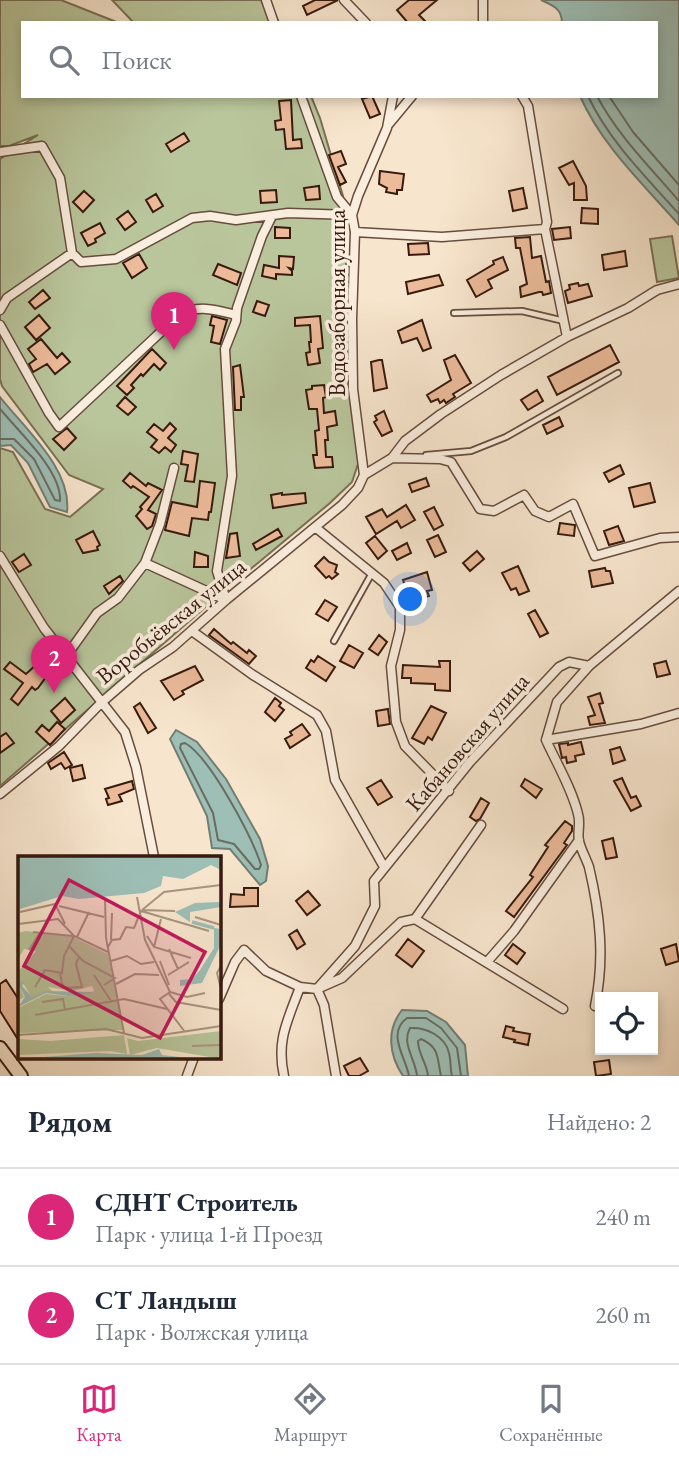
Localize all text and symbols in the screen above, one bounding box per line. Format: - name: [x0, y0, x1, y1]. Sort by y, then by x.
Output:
- search box: [21, 21, 658, 98]
- icon: search: [45, 41, 83, 79]
- text: Поиск: [101, 43, 172, 77]
- street label: Водозаборная улица: [322, 208, 352, 397]
- pin: 1: [151, 292, 197, 350]
- street label: Воробьёвская улица: [90, 551, 253, 691]
- your location: [393, 582, 427, 616]
- pin: 2: [31, 635, 77, 693]
- street label: Кабановская улица: [399, 666, 536, 818]
- inset map: [18, 856, 220, 1058]
- map controls: [595, 992, 658, 1055]
- button: locate: [595, 992, 658, 1055]
- text: Рядом: [28, 1102, 112, 1141]
- text: Найдено: 2: [547, 1107, 651, 1137]
- text: СДНТ Строитель: [95, 1185, 298, 1219]
- text: 1: [45, 1202, 57, 1232]
- text: 240 m: [595, 1202, 651, 1232]
- text: Парк · улица 1-й Проезд: [95, 1219, 323, 1249]
- text: СТ Ландыш: [95, 1283, 237, 1317]
- text: 2: [45, 1300, 57, 1330]
- text: 260 m: [595, 1300, 651, 1330]
- text: Парк · Волжская улица: [95, 1317, 308, 1347]
- tab: Карта: [76, 1380, 122, 1447]
- tab: Маршрут: [274, 1380, 347, 1447]
- tab: Сохранённые: [499, 1380, 603, 1447]

